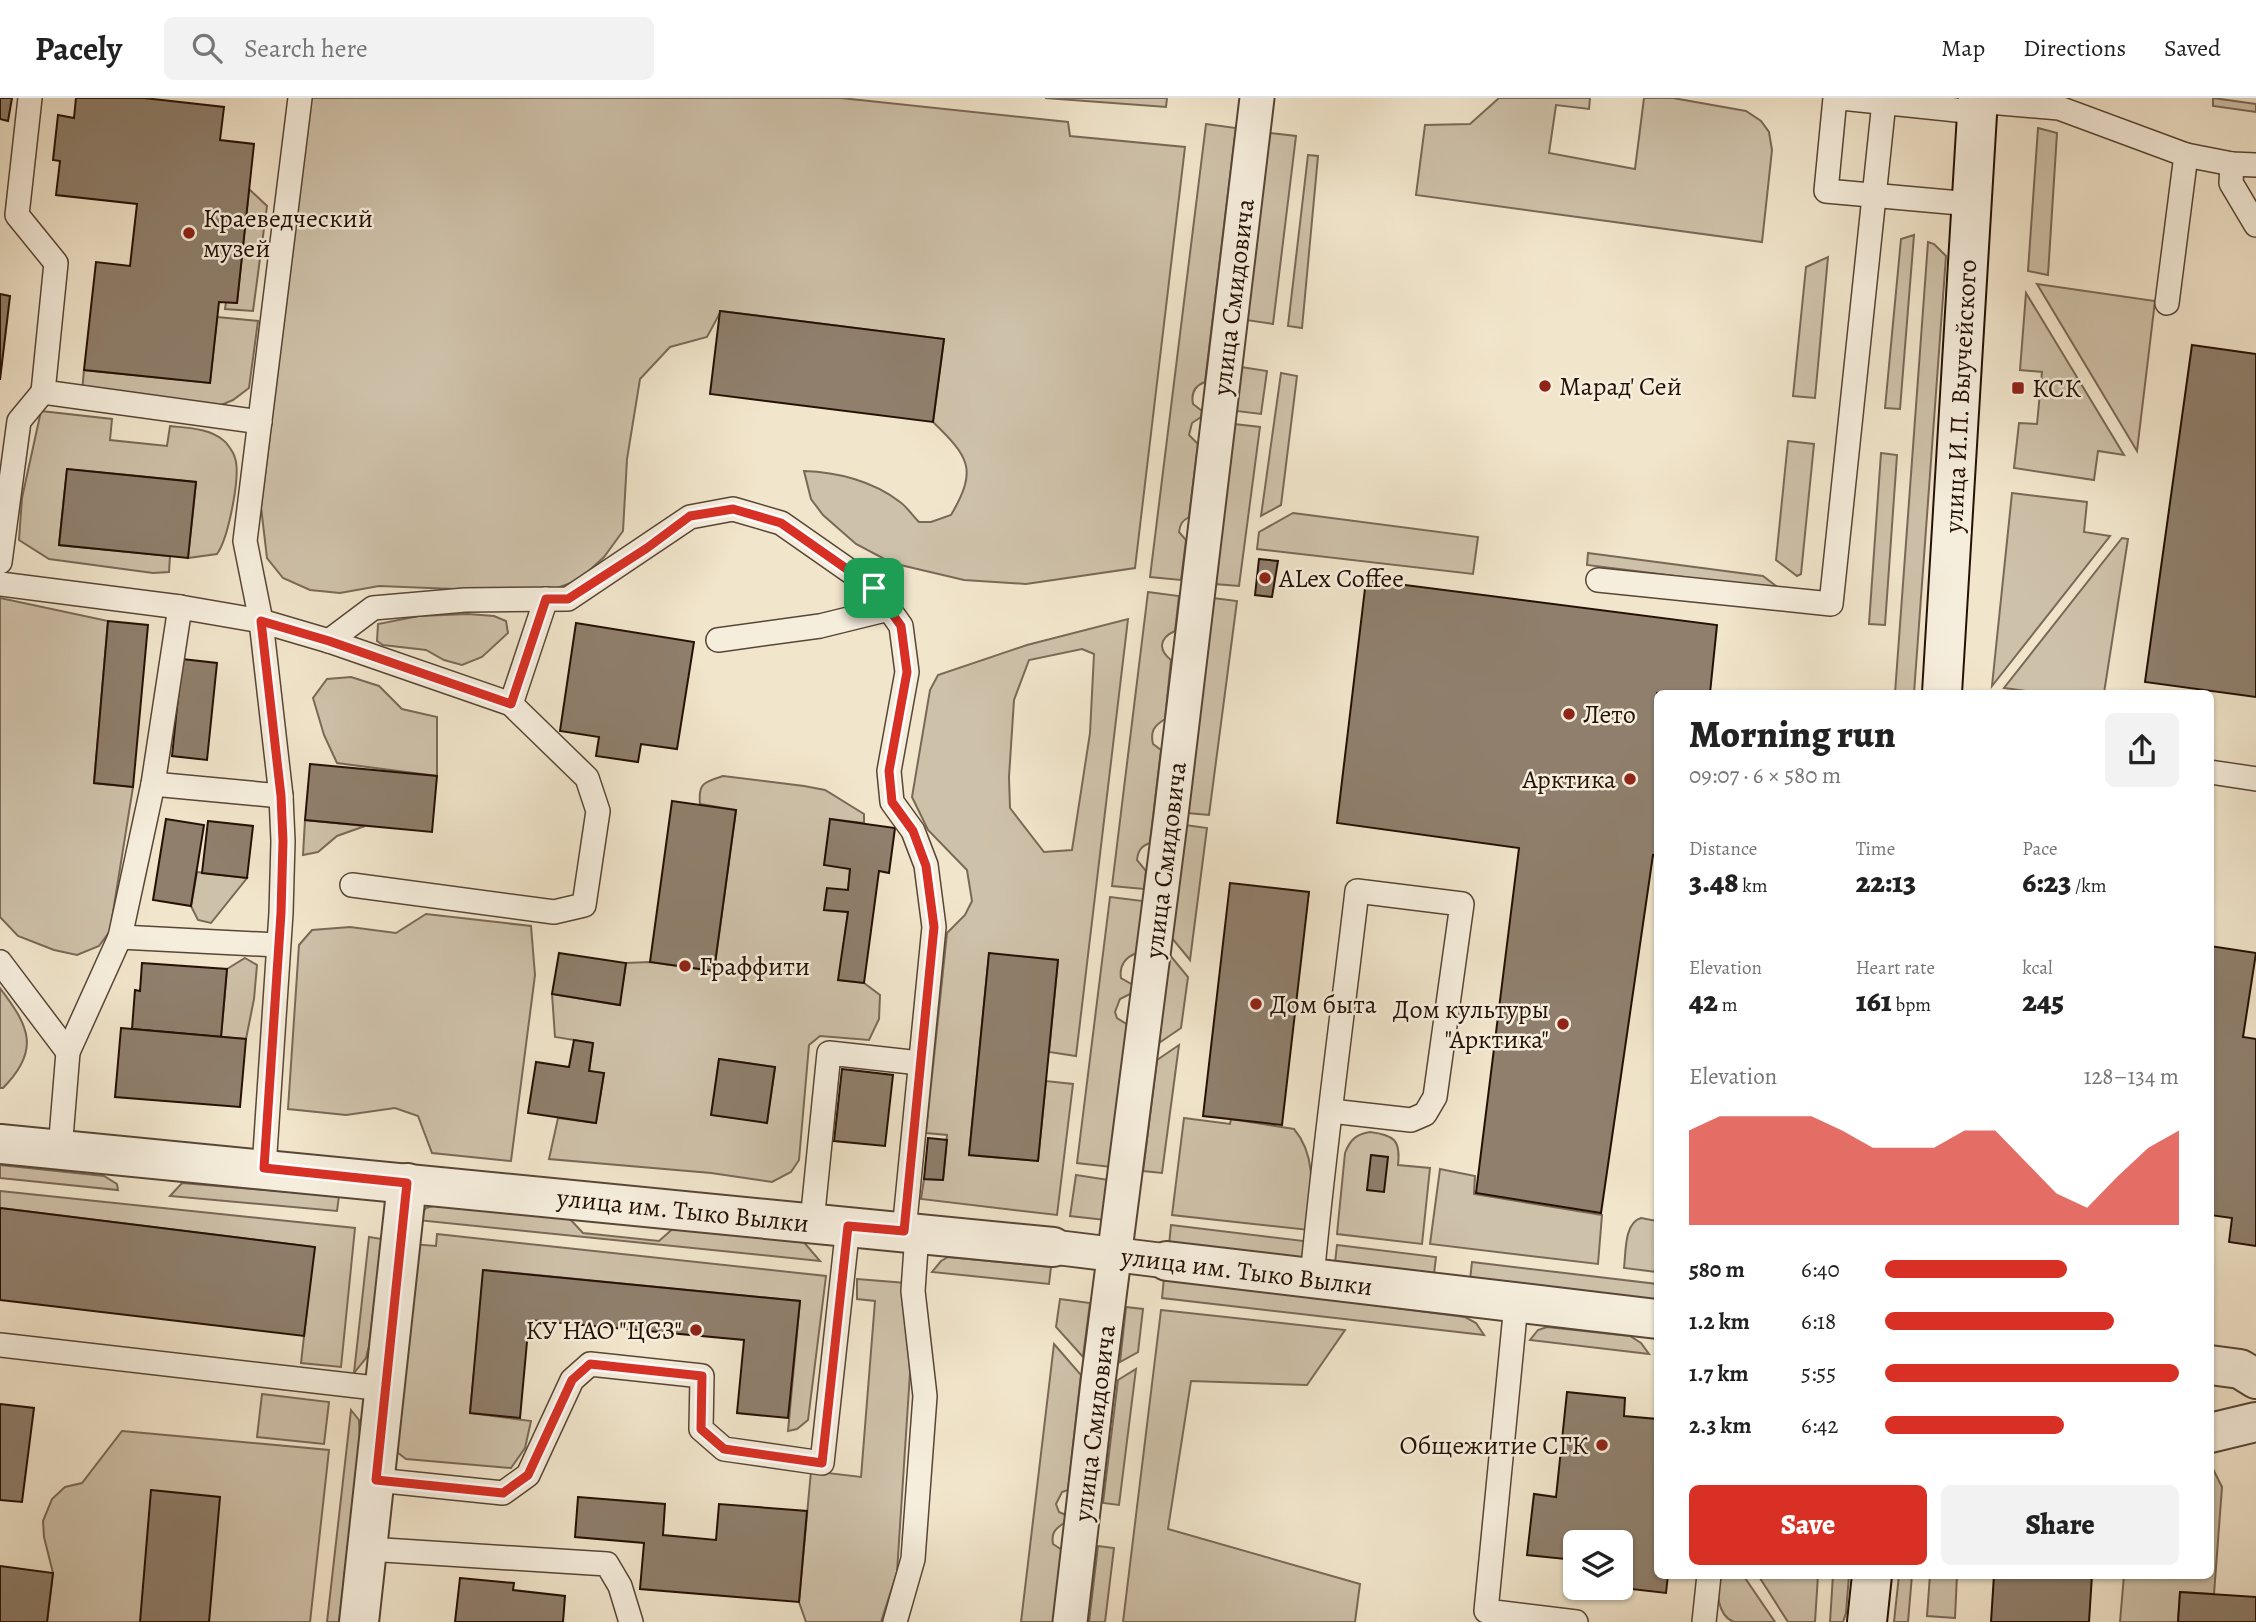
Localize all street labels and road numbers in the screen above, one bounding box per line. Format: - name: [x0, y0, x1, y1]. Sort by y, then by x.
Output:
- street label: улица Смидовича: [1204, 197, 1263, 398]
- street label: улица И.П. Выучейского: [1936, 258, 1985, 535]
- street label: улица Смидовича: [1136, 760, 1195, 961]
- street label: улица им. Тыко Вылки: [554, 1180, 811, 1241]
- street label: улица им. Тыко Вылки: [1118, 1239, 1375, 1304]
- street label: улица Смидовича: [1065, 1323, 1124, 1524]

